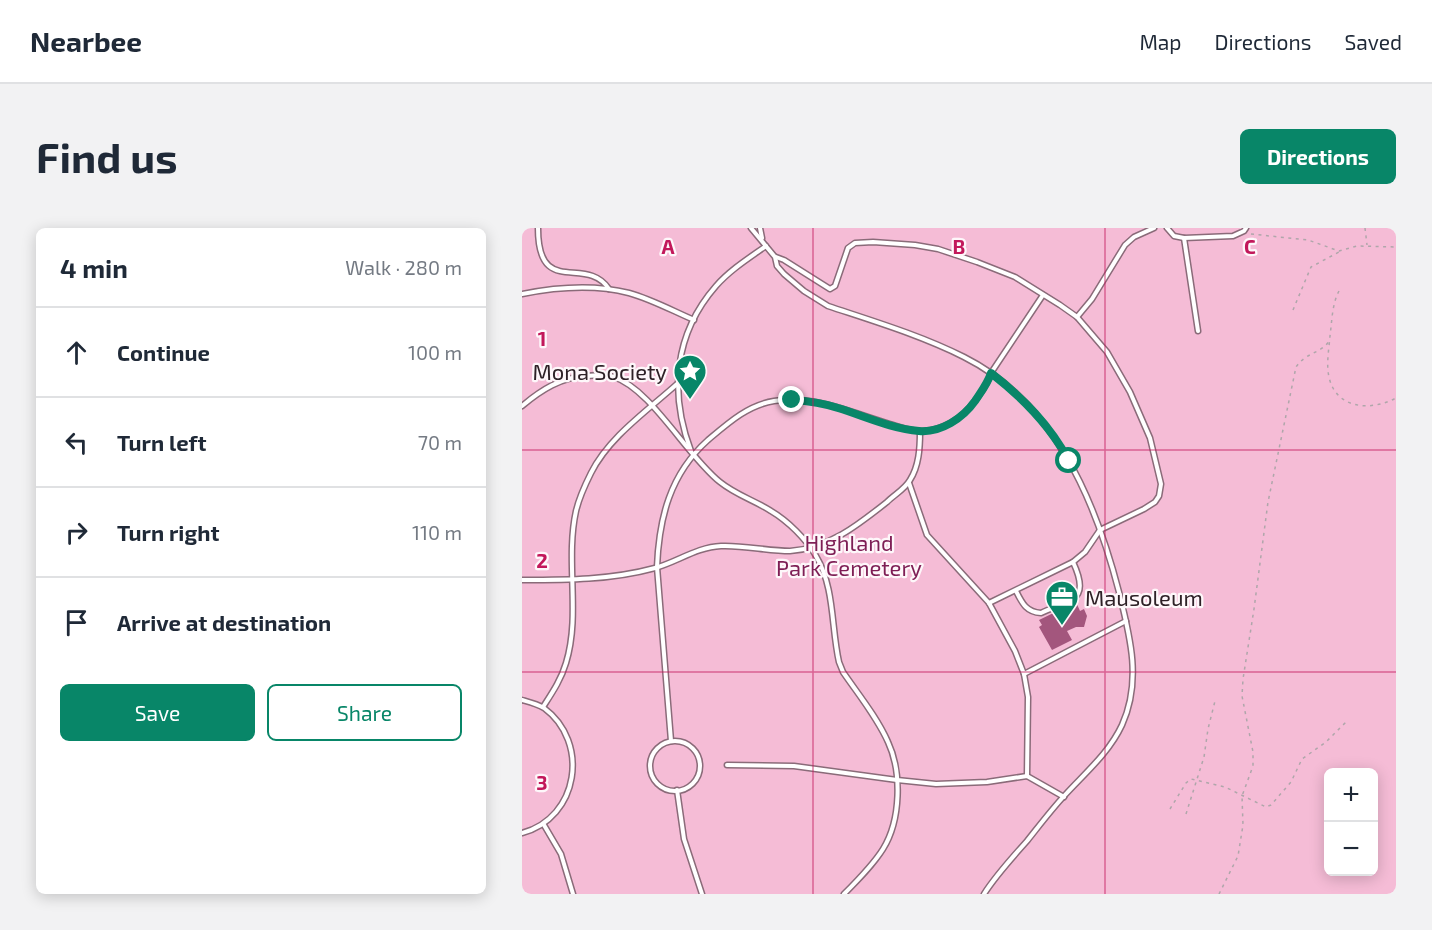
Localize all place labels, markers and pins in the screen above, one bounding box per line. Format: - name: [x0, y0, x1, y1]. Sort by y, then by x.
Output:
- place icon: Mona Society: [672, 353, 708, 400]
- place label: Mona Society: [533, 358, 667, 384]
- office icon: Mausoleum: [1044, 579, 1080, 626]
- place label: Mausoleum: [1085, 584, 1203, 610]

